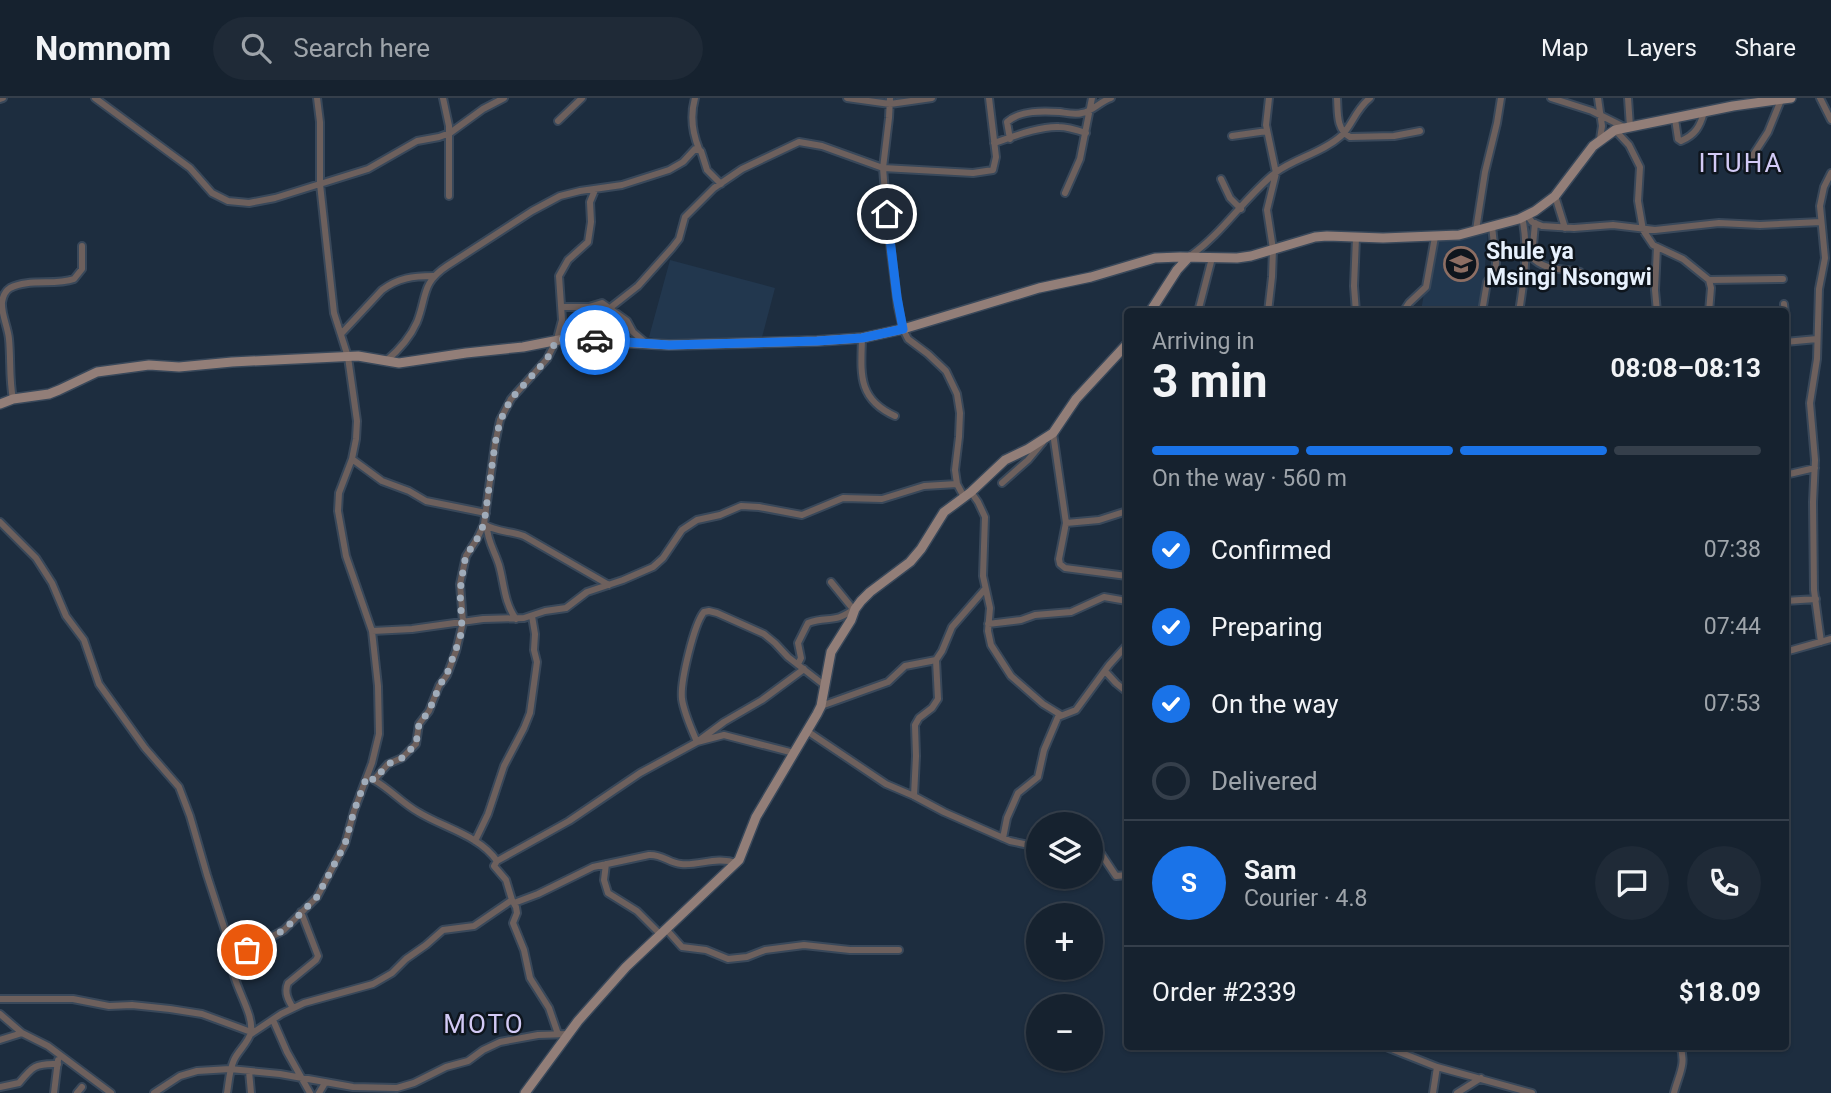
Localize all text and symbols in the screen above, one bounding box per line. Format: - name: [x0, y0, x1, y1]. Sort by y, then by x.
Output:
- search box: [213, 17, 703, 80]
- text: Nomnom: [35, 29, 171, 68]
- icon: search: [237, 29, 275, 67]
- text: Search here: [293, 33, 430, 63]
- text: Map: [1541, 34, 1589, 62]
- text: Layers: [1627, 34, 1697, 62]
- text: Share: [1735, 34, 1796, 62]
- district label: ITUHA: [1699, 148, 1783, 178]
- pin: [857, 184, 917, 244]
- icon: home: [868, 195, 906, 233]
- place label: Shule ya Msingi Nsongwi: [1486, 238, 1652, 291]
- school or university icon: Shule ya Msingi Nsongwi: [1442, 245, 1480, 283]
- courier: [560, 305, 630, 375]
- icon: car: [576, 321, 614, 359]
- text: Arriving in: [1152, 328, 1255, 355]
- text: 08:08–08:13: [1611, 353, 1761, 383]
- text: 3 min: [1152, 354, 1268, 408]
- text: On the way · 560 m: [1152, 465, 1347, 492]
- icon: check: [1152, 531, 1190, 569]
- text: Confirmed: [1211, 535, 1332, 565]
- text: 07:38: [1704, 536, 1761, 563]
- icon: check: [1152, 608, 1190, 646]
- text: Preparing: [1211, 612, 1323, 642]
- text: 07:44: [1704, 613, 1761, 640]
- icon: check: [1152, 685, 1190, 723]
- text: On the way: [1211, 689, 1339, 719]
- text: 07:53: [1704, 690, 1761, 717]
- text: Delivered: [1211, 766, 1318, 796]
- map controls: [1026, 812, 1103, 1071]
- button: layers: [1026, 812, 1103, 889]
- button: chat: [1595, 846, 1669, 920]
- button: phone: [1687, 846, 1761, 920]
- text: Sam: [1244, 855, 1296, 885]
- text: S: [1181, 868, 1197, 898]
- text: Courier · 4.8: [1244, 885, 1367, 912]
- button: +: [1026, 903, 1103, 980]
- pin: [217, 920, 277, 980]
- icon: bag: [228, 931, 266, 969]
- text: Order #2339: [1152, 977, 1297, 1007]
- text: $18.09: [1679, 977, 1761, 1007]
- button: −: [1026, 994, 1103, 1071]
- district label: MOTO: [443, 1009, 525, 1039]

